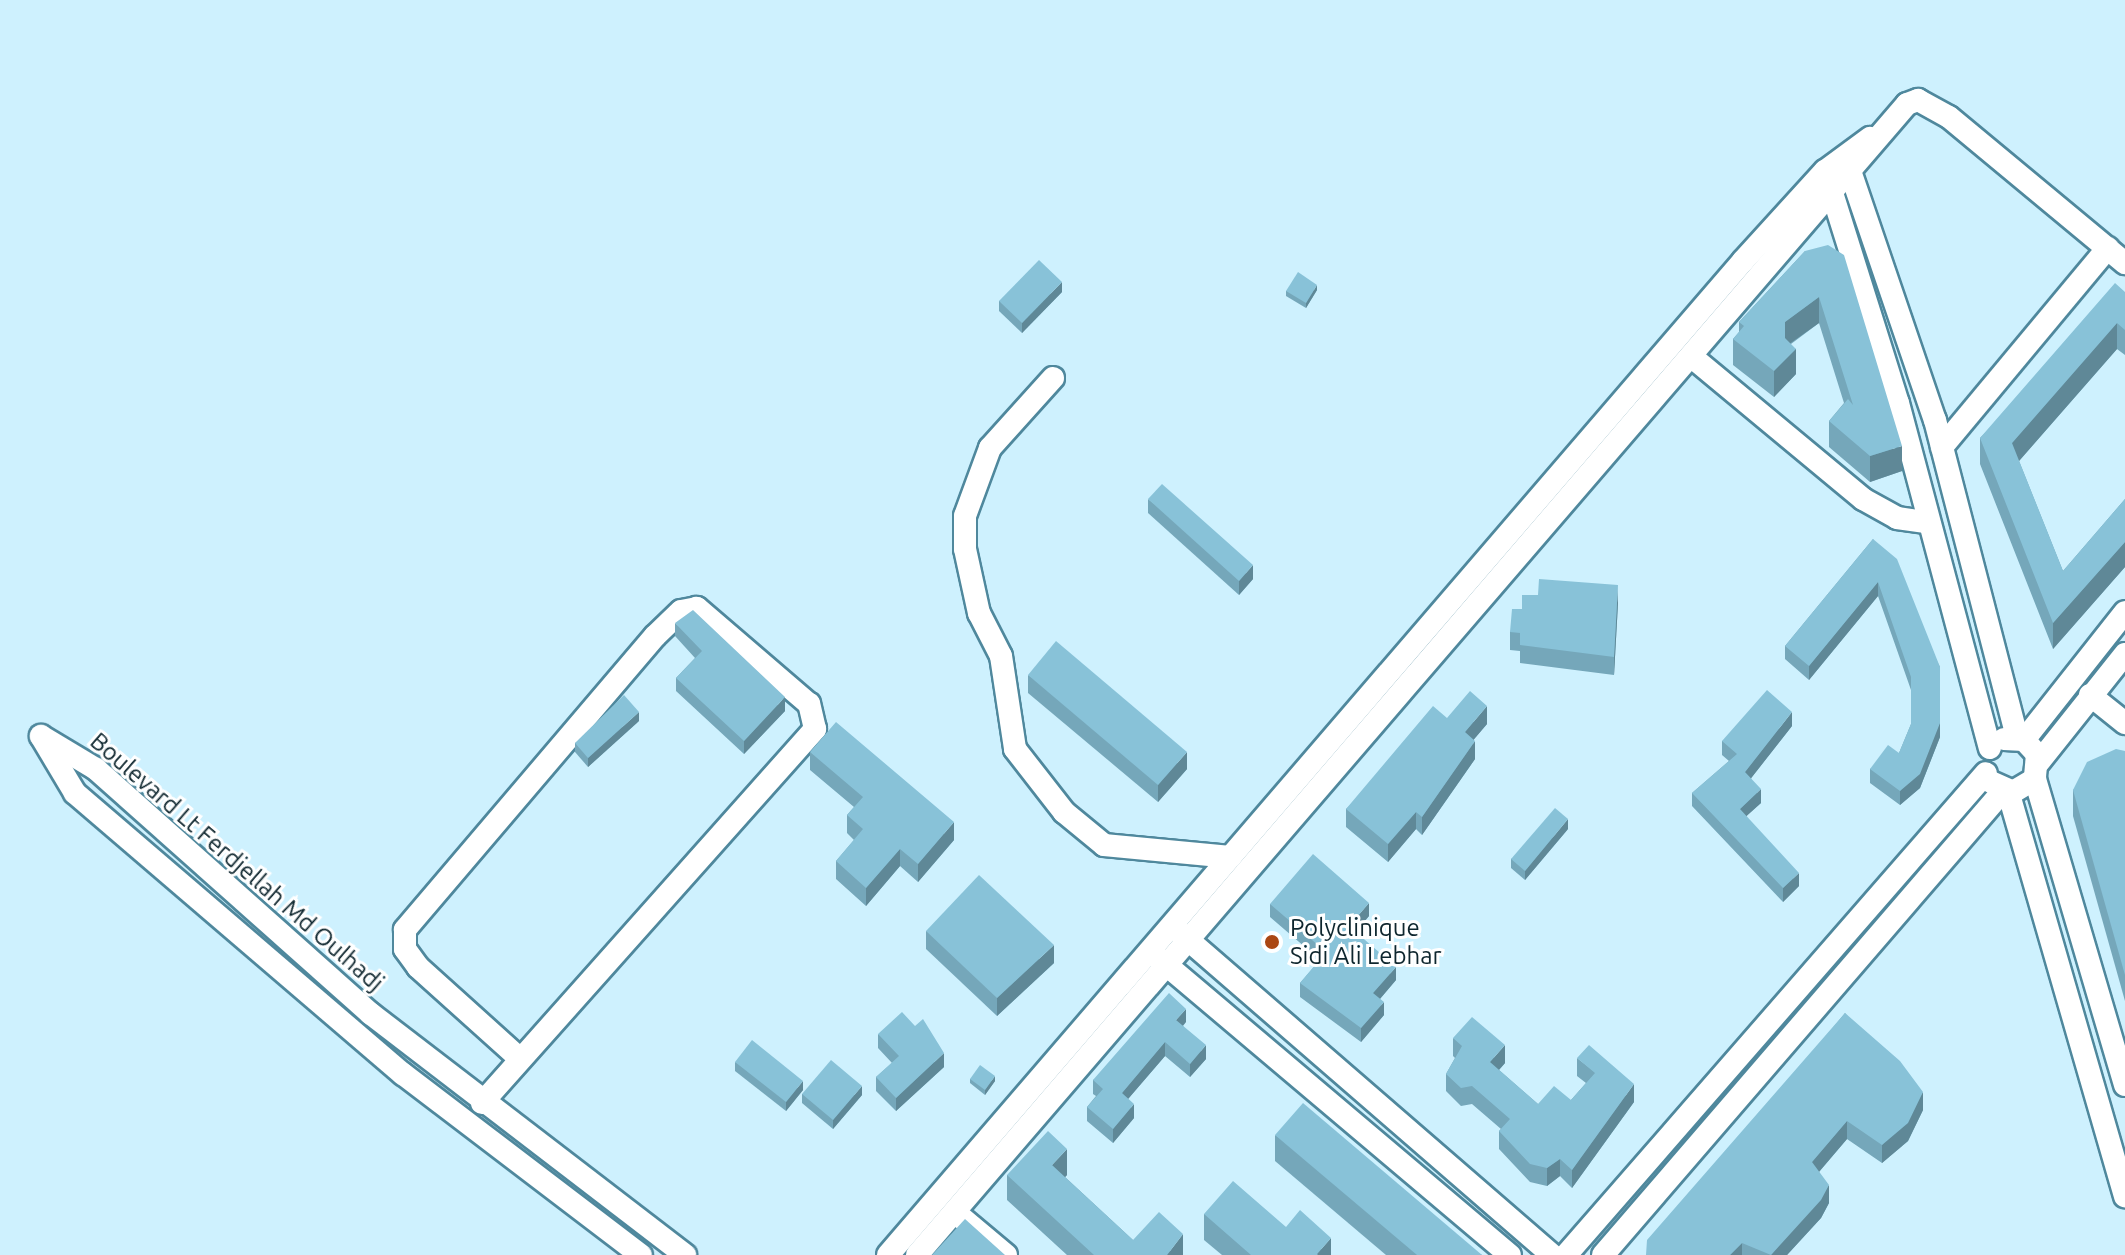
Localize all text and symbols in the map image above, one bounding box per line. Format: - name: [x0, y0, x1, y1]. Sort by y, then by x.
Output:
- street label: Boulevard Lt Ferdjellah Md Oulhadj: [84, 727, 390, 997]
- place label: Polyclinique Sidi Ali Lebhar: [1290, 914, 1442, 970]
- marker: Polyclinique Sidi Ali Lebhar: [1261, 931, 1283, 953]

